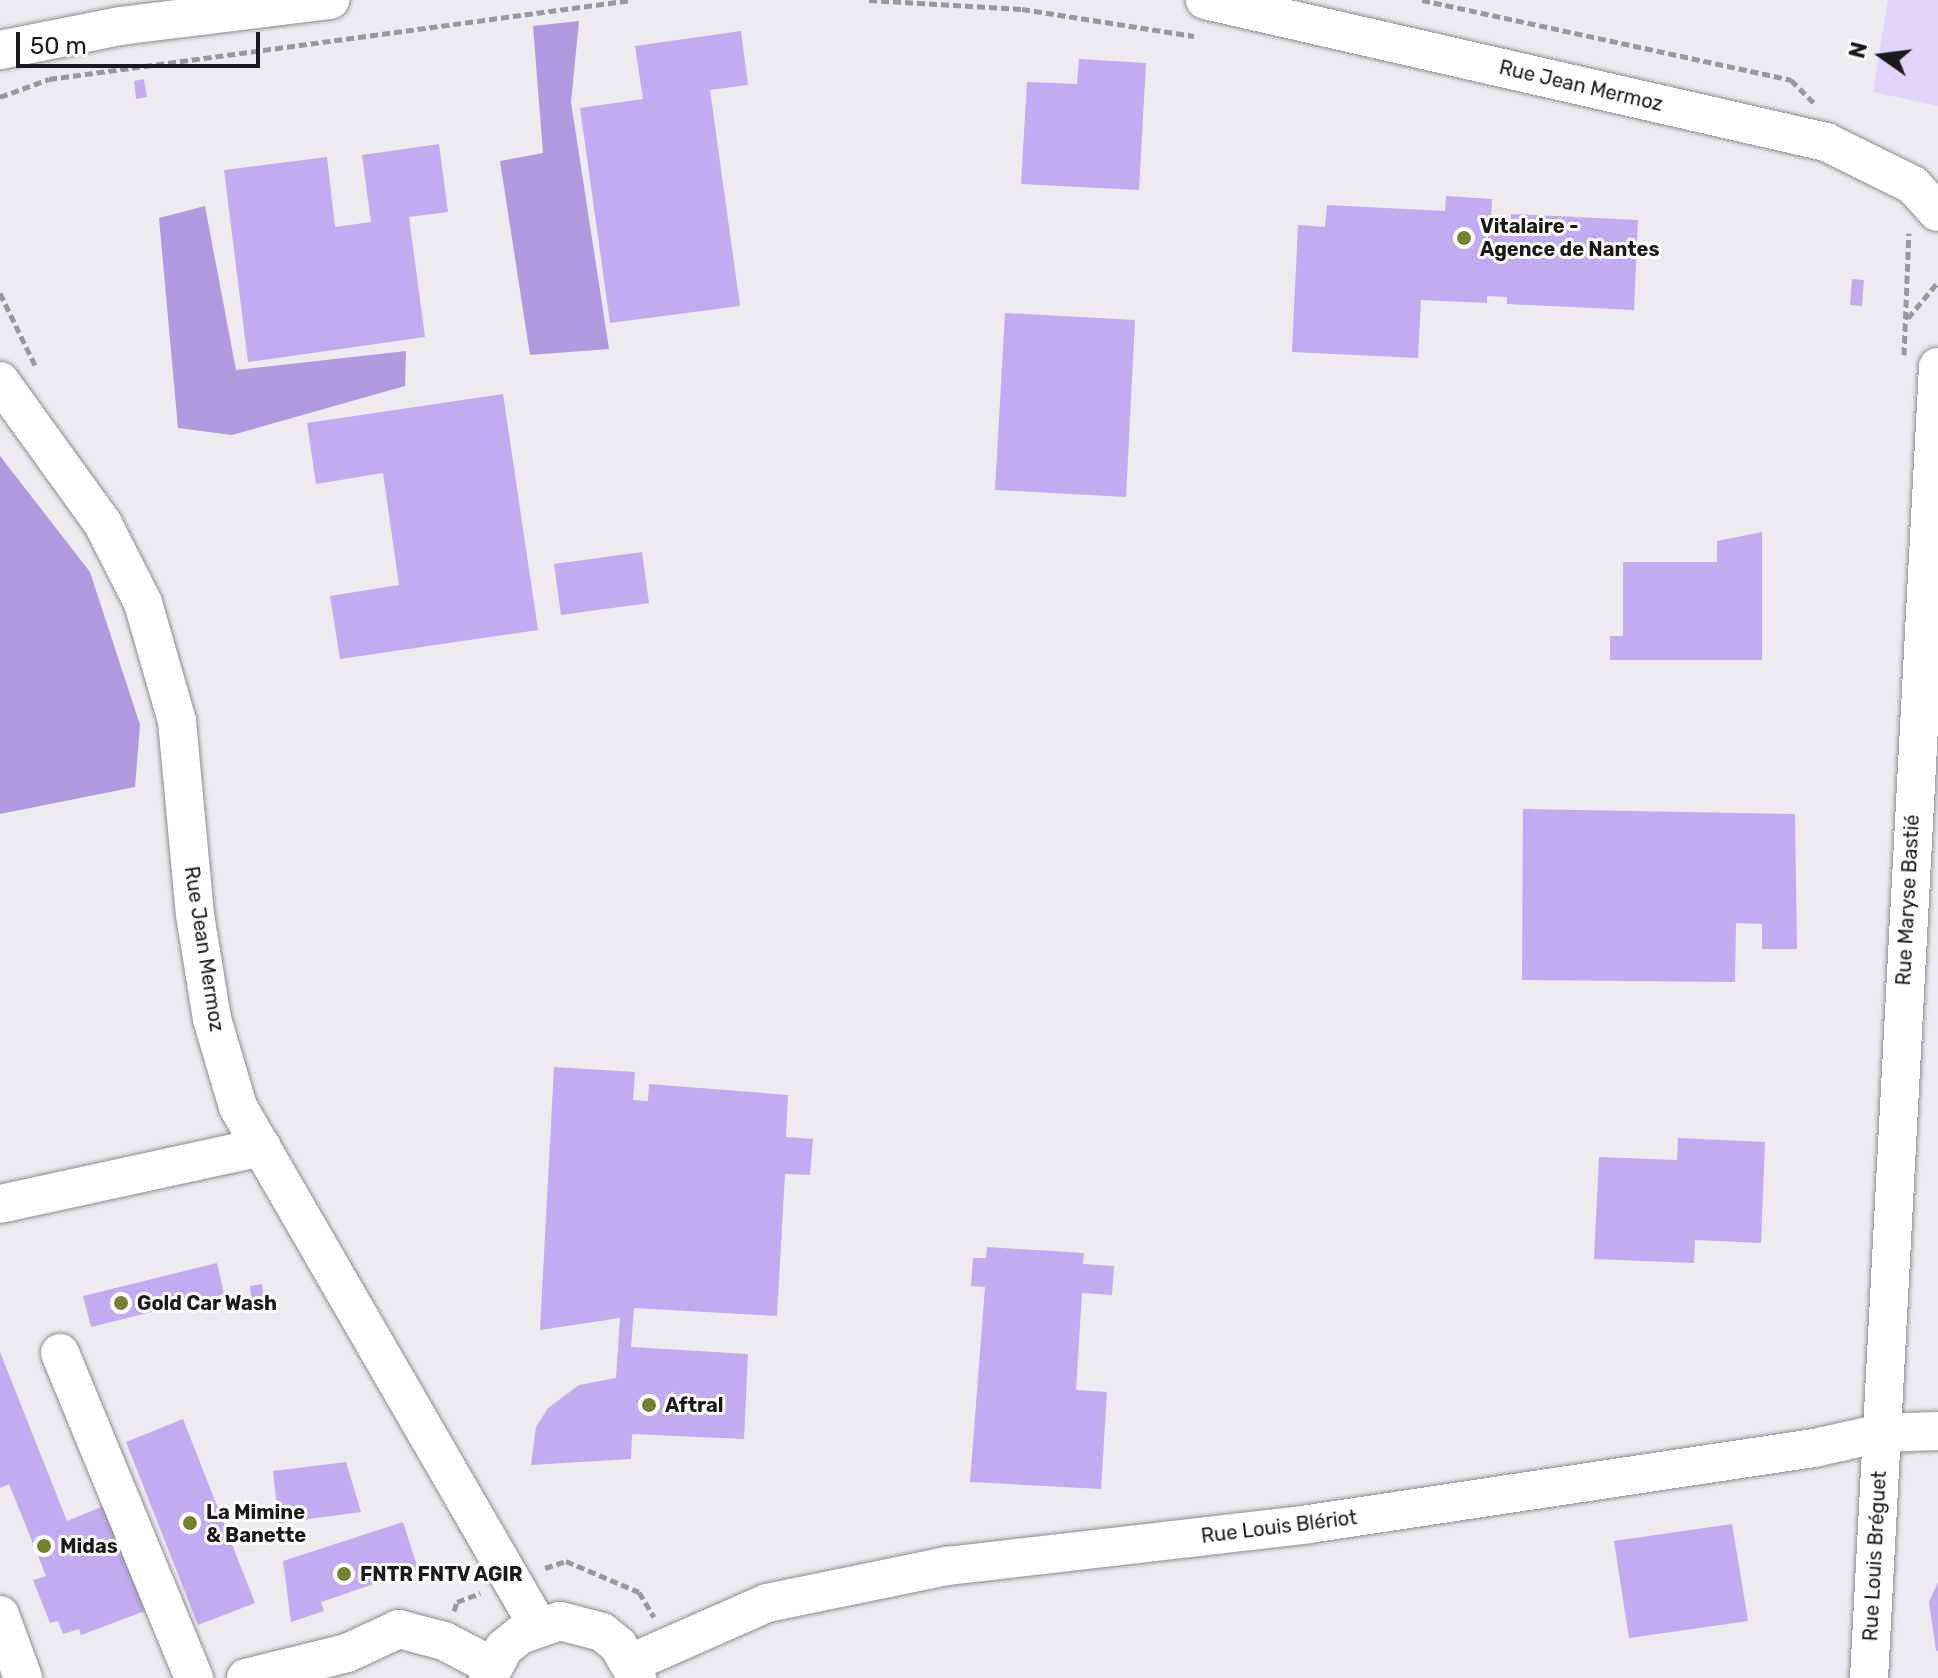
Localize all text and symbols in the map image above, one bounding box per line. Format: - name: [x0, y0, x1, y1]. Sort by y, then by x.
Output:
- scale bar: [20, 16, 264, 66]
- north arrow: [1842, 16, 1922, 96]
- text: 50 m: [30, 32, 87, 60]
- text: N: [1843, 39, 1873, 61]
- street label: Rue Jean Mermoz: [1497, 56, 1665, 116]
- place label: Vitalaire - Agence de Nantes: [1480, 214, 1660, 261]
- marker: Vitalaire - Agence de Nantes: [1455, 229, 1473, 247]
- street label: Rue Maryse Bastié: [1892, 814, 1924, 986]
- street label: Rue Jean Mermoz: [179, 865, 229, 1033]
- place label: Gold Car Wash: [137, 1291, 277, 1315]
- marker: Gold Car Wash: [112, 1294, 130, 1312]
- place label: Aftral: [665, 1393, 723, 1417]
- marker: Aftral: [640, 1396, 658, 1414]
- street label: Rue Louis Bréguet: [1859, 1470, 1891, 1642]
- place label: La Mimine & Banette: [206, 1500, 306, 1547]
- street label: Rue Louis Blériot: [1200, 1506, 1358, 1548]
- marker: La Mimine & Banette: [181, 1514, 199, 1532]
- place label: Midas: [60, 1534, 118, 1558]
- marker: Midas: [35, 1537, 53, 1555]
- place label: FNTR FNTV AGIR: [360, 1562, 524, 1586]
- marker: FNTR FNTV AGIR: [335, 1565, 353, 1583]

